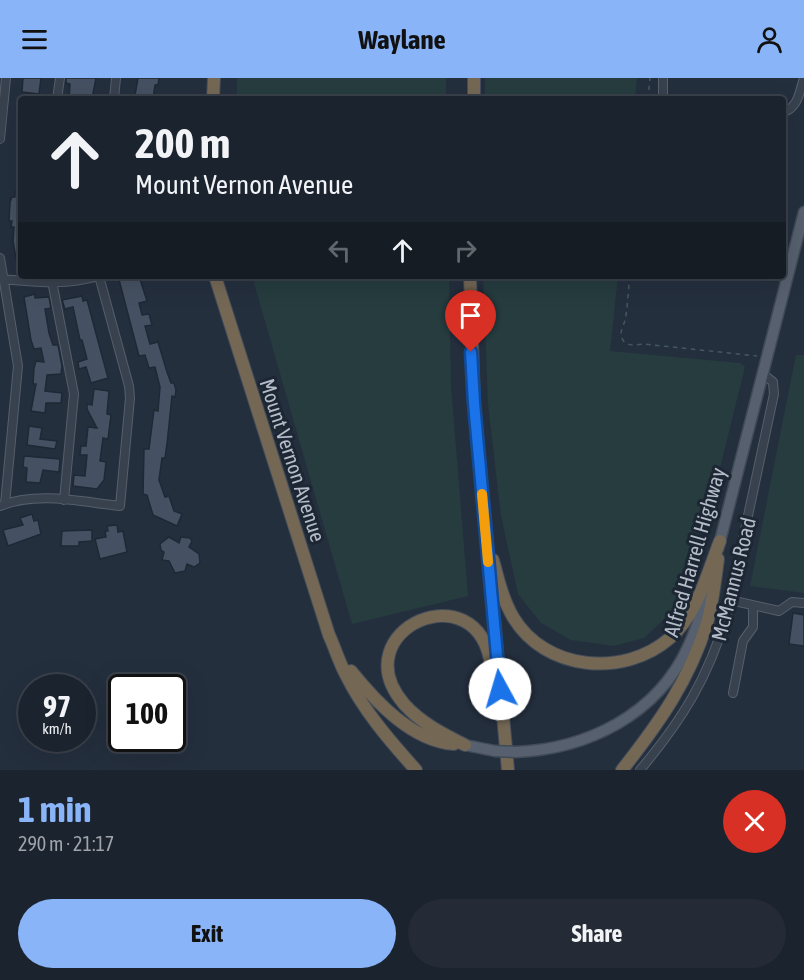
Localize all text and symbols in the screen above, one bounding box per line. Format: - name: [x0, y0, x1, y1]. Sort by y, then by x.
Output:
- icon: menu: [18, 23, 51, 56]
- icon: person: [753, 23, 786, 56]
- text: Waylane: [358, 24, 446, 55]
- text: 200 m: [135, 119, 230, 167]
- icon: ahead: [36, 120, 114, 198]
- text: Mount Vernon Avenue: [135, 169, 353, 200]
- icon: left: [323, 234, 356, 267]
- icon: ahead: [386, 234, 419, 267]
- icon: right: [449, 234, 482, 267]
- pin: [445, 290, 496, 352]
- icon: arrive: [454, 299, 487, 332]
- street label: Mount Vernon Avenue: [255, 376, 331, 544]
- street label: Alfred Harrell Highway: [658, 464, 730, 639]
- street label: McMannus Road: [706, 515, 760, 643]
- position arrow: [468, 657, 532, 721]
- speed limit sign: 100: [108, 674, 186, 752]
- text: 97: [43, 689, 71, 723]
- text: km/h: [42, 720, 72, 737]
- text: 1 min: [18, 788, 92, 830]
- button: close: [723, 790, 786, 853]
- text: 290 m · 21:17: [18, 832, 114, 855]
- button: Exit: [18, 899, 396, 968]
- button: Share: [408, 899, 786, 968]

